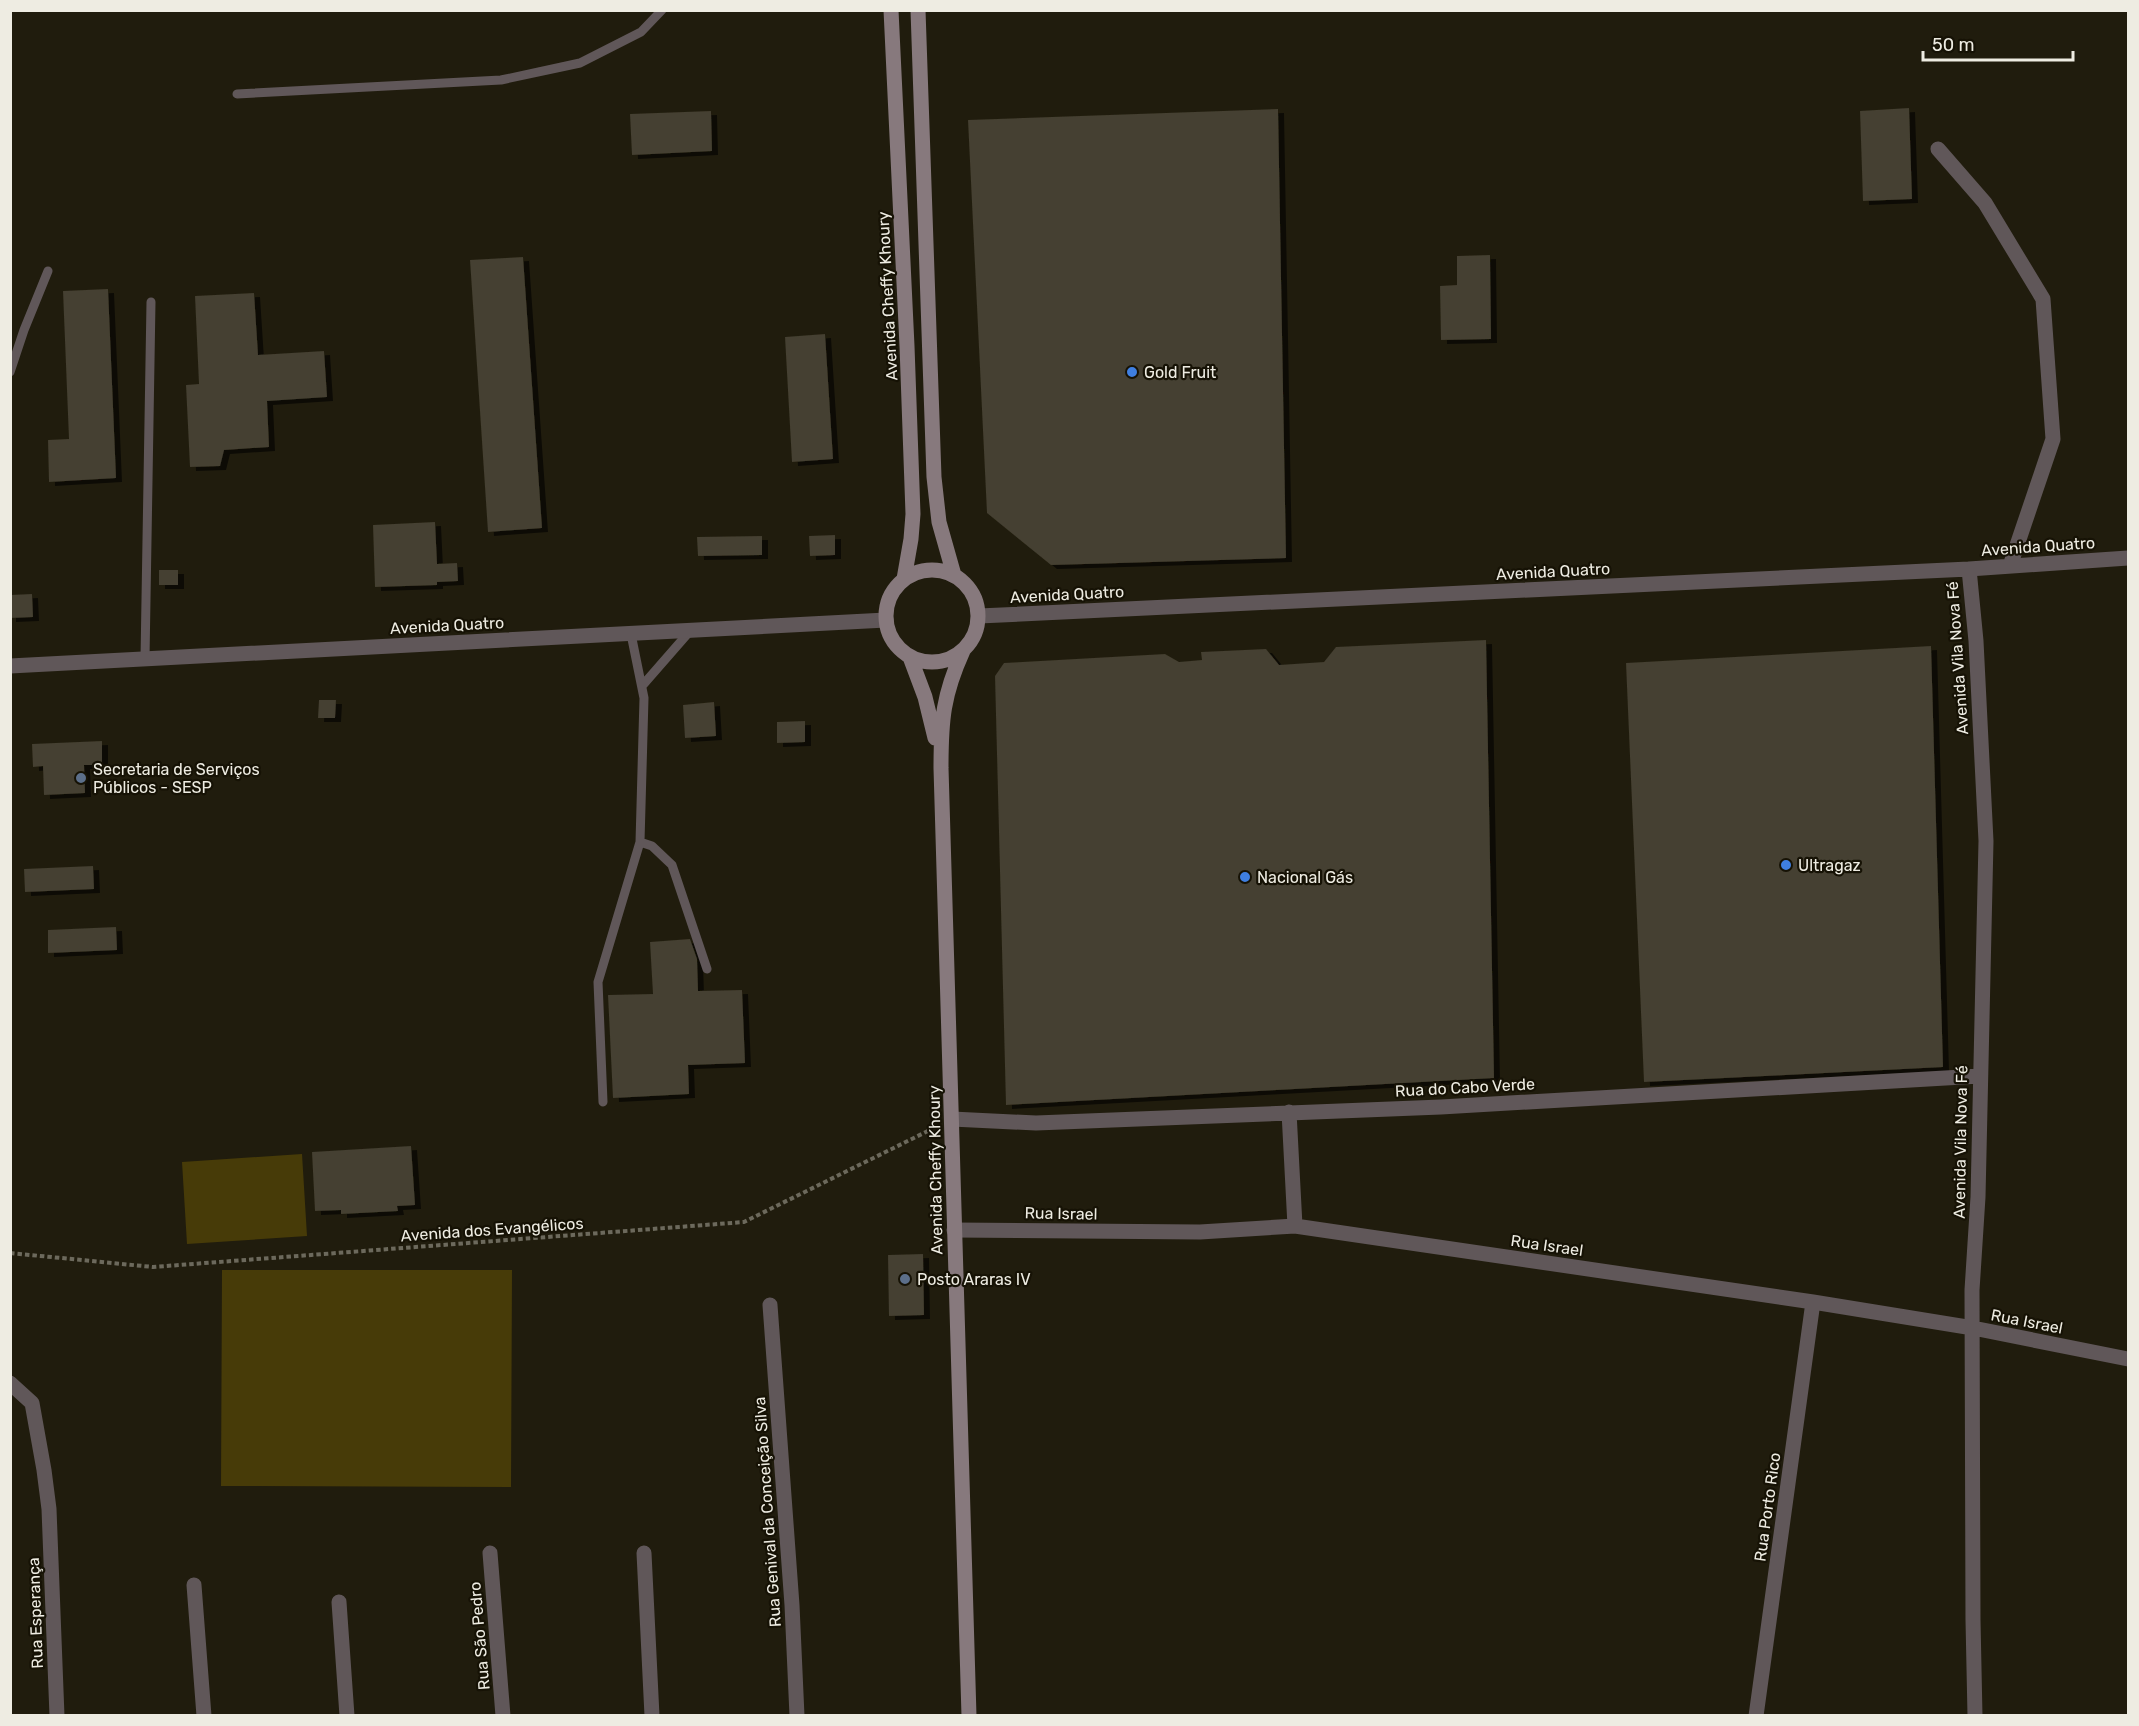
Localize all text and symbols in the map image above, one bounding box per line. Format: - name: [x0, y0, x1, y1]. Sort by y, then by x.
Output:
- scale bar: [1923, 24, 2073, 62]
- text: 50 m: [1932, 34, 1975, 56]
- street label: Avenida Cheffy Khoury: [874, 211, 901, 381]
- place label: Gold Fruit: [1144, 363, 1216, 382]
- marker: Gold Fruit: [1125, 365, 1139, 379]
- street label: Avenida Quatro: [1980, 533, 2096, 560]
- street label: Avenida Quatro: [1496, 559, 1611, 584]
- street label: Avenida Vila Nova Fé: [1943, 581, 1972, 735]
- street label: Avenida Quatro: [1010, 582, 1125, 607]
- street label: Avenida Quatro: [390, 613, 505, 638]
- place label: Secretaria de Serviços Públicos - SESP: [93, 760, 260, 797]
- marker: Secretaria de Serviços Públicos - SESP: [74, 771, 88, 785]
- place label: Ultragaz: [1798, 856, 1861, 875]
- marker: Ultragaz: [1779, 858, 1793, 872]
- place label: Nacional Gás: [1257, 868, 1353, 887]
- marker: Nacional Gás: [1238, 870, 1252, 884]
- street label: Avenida Vila Nova Fé: [1950, 1065, 1971, 1219]
- street label: Rua do Cabo Verde: [1395, 1074, 1536, 1101]
- street label: Avenida Cheffy Khoury: [925, 1085, 946, 1255]
- street label: Rua Israel: [1024, 1203, 1098, 1224]
- street label: Avenida dos Evangélicos: [400, 1214, 584, 1245]
- street label: Rua Israel: [1509, 1231, 1584, 1260]
- place label: Posto Araras IV: [917, 1270, 1031, 1289]
- marker: Posto Araras IV: [898, 1272, 912, 1286]
- street label: Rua Israel: [1989, 1305, 2065, 1338]
- street label: Rua Genival da Conceição Silva: [750, 1396, 785, 1628]
- street label: Rua Porto Rico: [1750, 1451, 1785, 1563]
- street label: Rua Esperança: [24, 1557, 47, 1669]
- street label: Rua São Pedro: [465, 1581, 494, 1691]

